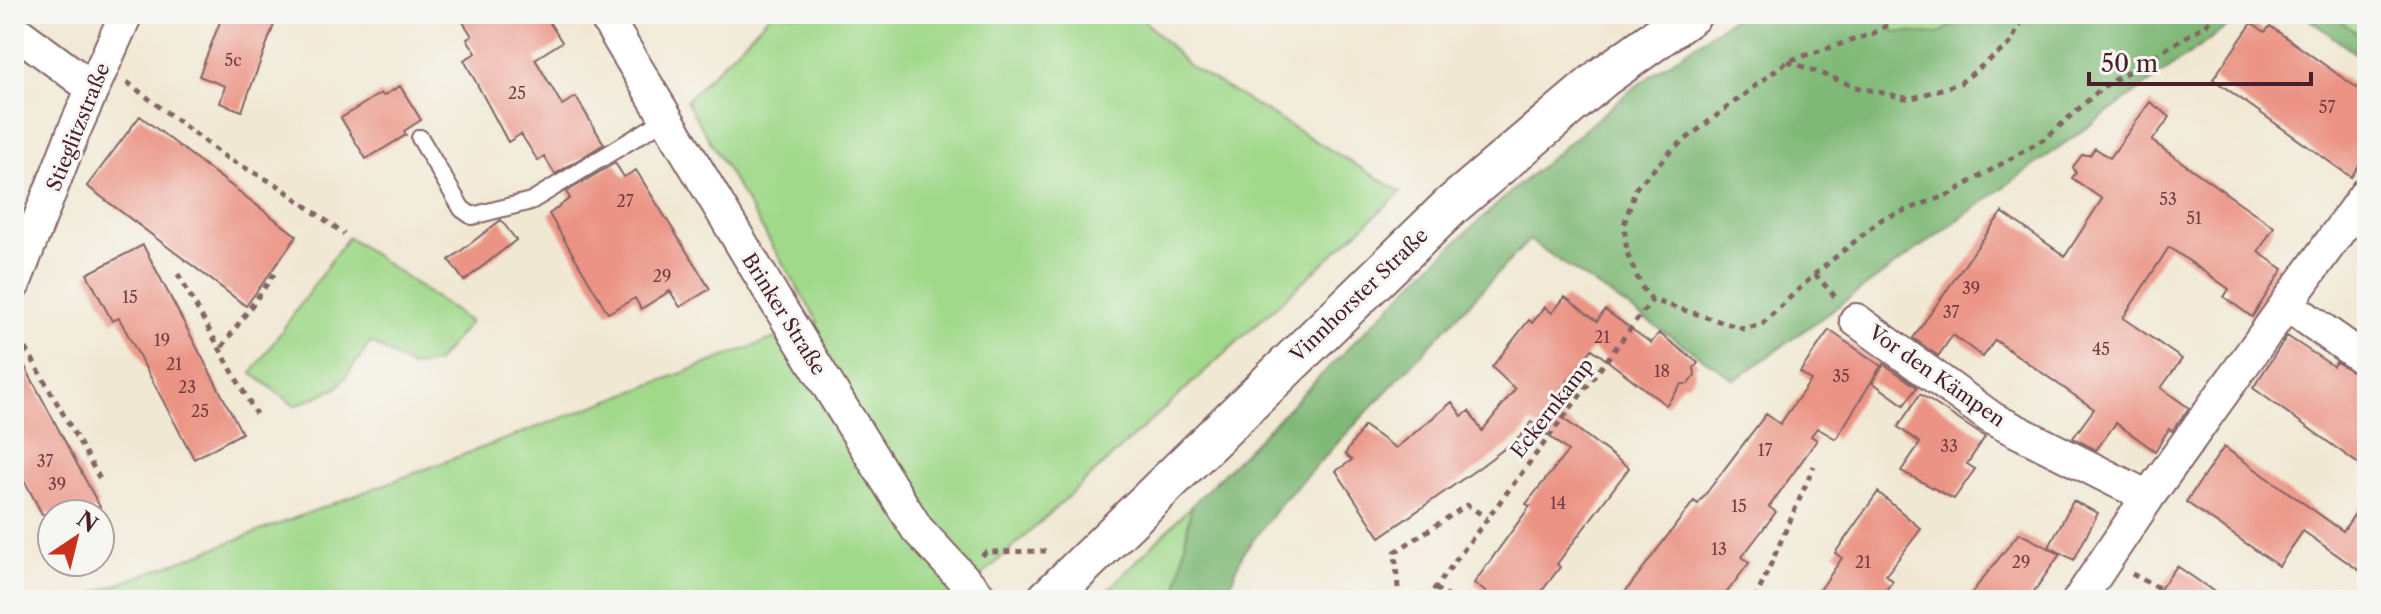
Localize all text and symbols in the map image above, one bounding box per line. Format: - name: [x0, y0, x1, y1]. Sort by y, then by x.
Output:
- scale bar: [2089, 36, 2311, 86]
- text: 50 m: [2101, 49, 2158, 78]
- house number: 5c: [224, 50, 242, 70]
- street label: Stieglitzstraße: [41, 59, 115, 195]
- house number: 25: [508, 83, 526, 103]
- house number: 57: [2319, 97, 2335, 117]
- house number: 53: [2159, 189, 2177, 209]
- house number: 27: [616, 191, 634, 211]
- house number: 51: [2186, 208, 2202, 228]
- street label: Vinnhorster Straße: [1284, 223, 1433, 368]
- street label: Brinker Straße: [737, 249, 831, 379]
- house number: 29: [653, 266, 671, 286]
- house number: 39: [1962, 278, 1980, 298]
- house number: 15: [122, 287, 138, 307]
- house number: 37: [1943, 302, 1959, 322]
- street label: Vor den Kämpen: [1864, 320, 2010, 432]
- house number: 21: [1594, 327, 1610, 347]
- house number: 19: [154, 330, 170, 350]
- house number: 45: [2092, 339, 2110, 359]
- street label: Eckernkamp: [1506, 353, 1598, 463]
- house number: 21: [166, 354, 182, 374]
- house number: 18: [1654, 361, 1670, 381]
- house number: 35: [1832, 366, 1850, 386]
- house number: 23: [178, 377, 196, 397]
- house number: 25: [191, 401, 209, 421]
- house number: 33: [1940, 436, 1958, 456]
- house number: 17: [1758, 440, 1772, 460]
- house number: 37: [37, 451, 53, 471]
- house number: 39: [48, 474, 66, 494]
- house number: 14: [1550, 493, 1566, 513]
- house number: 15: [1731, 496, 1747, 516]
- north arrow: [36, 498, 116, 578]
- text: N: [72, 505, 103, 539]
- house number: 13: [1711, 539, 1727, 559]
- house number: 21: [1855, 552, 1871, 572]
- house number: 29: [2012, 552, 2030, 572]

